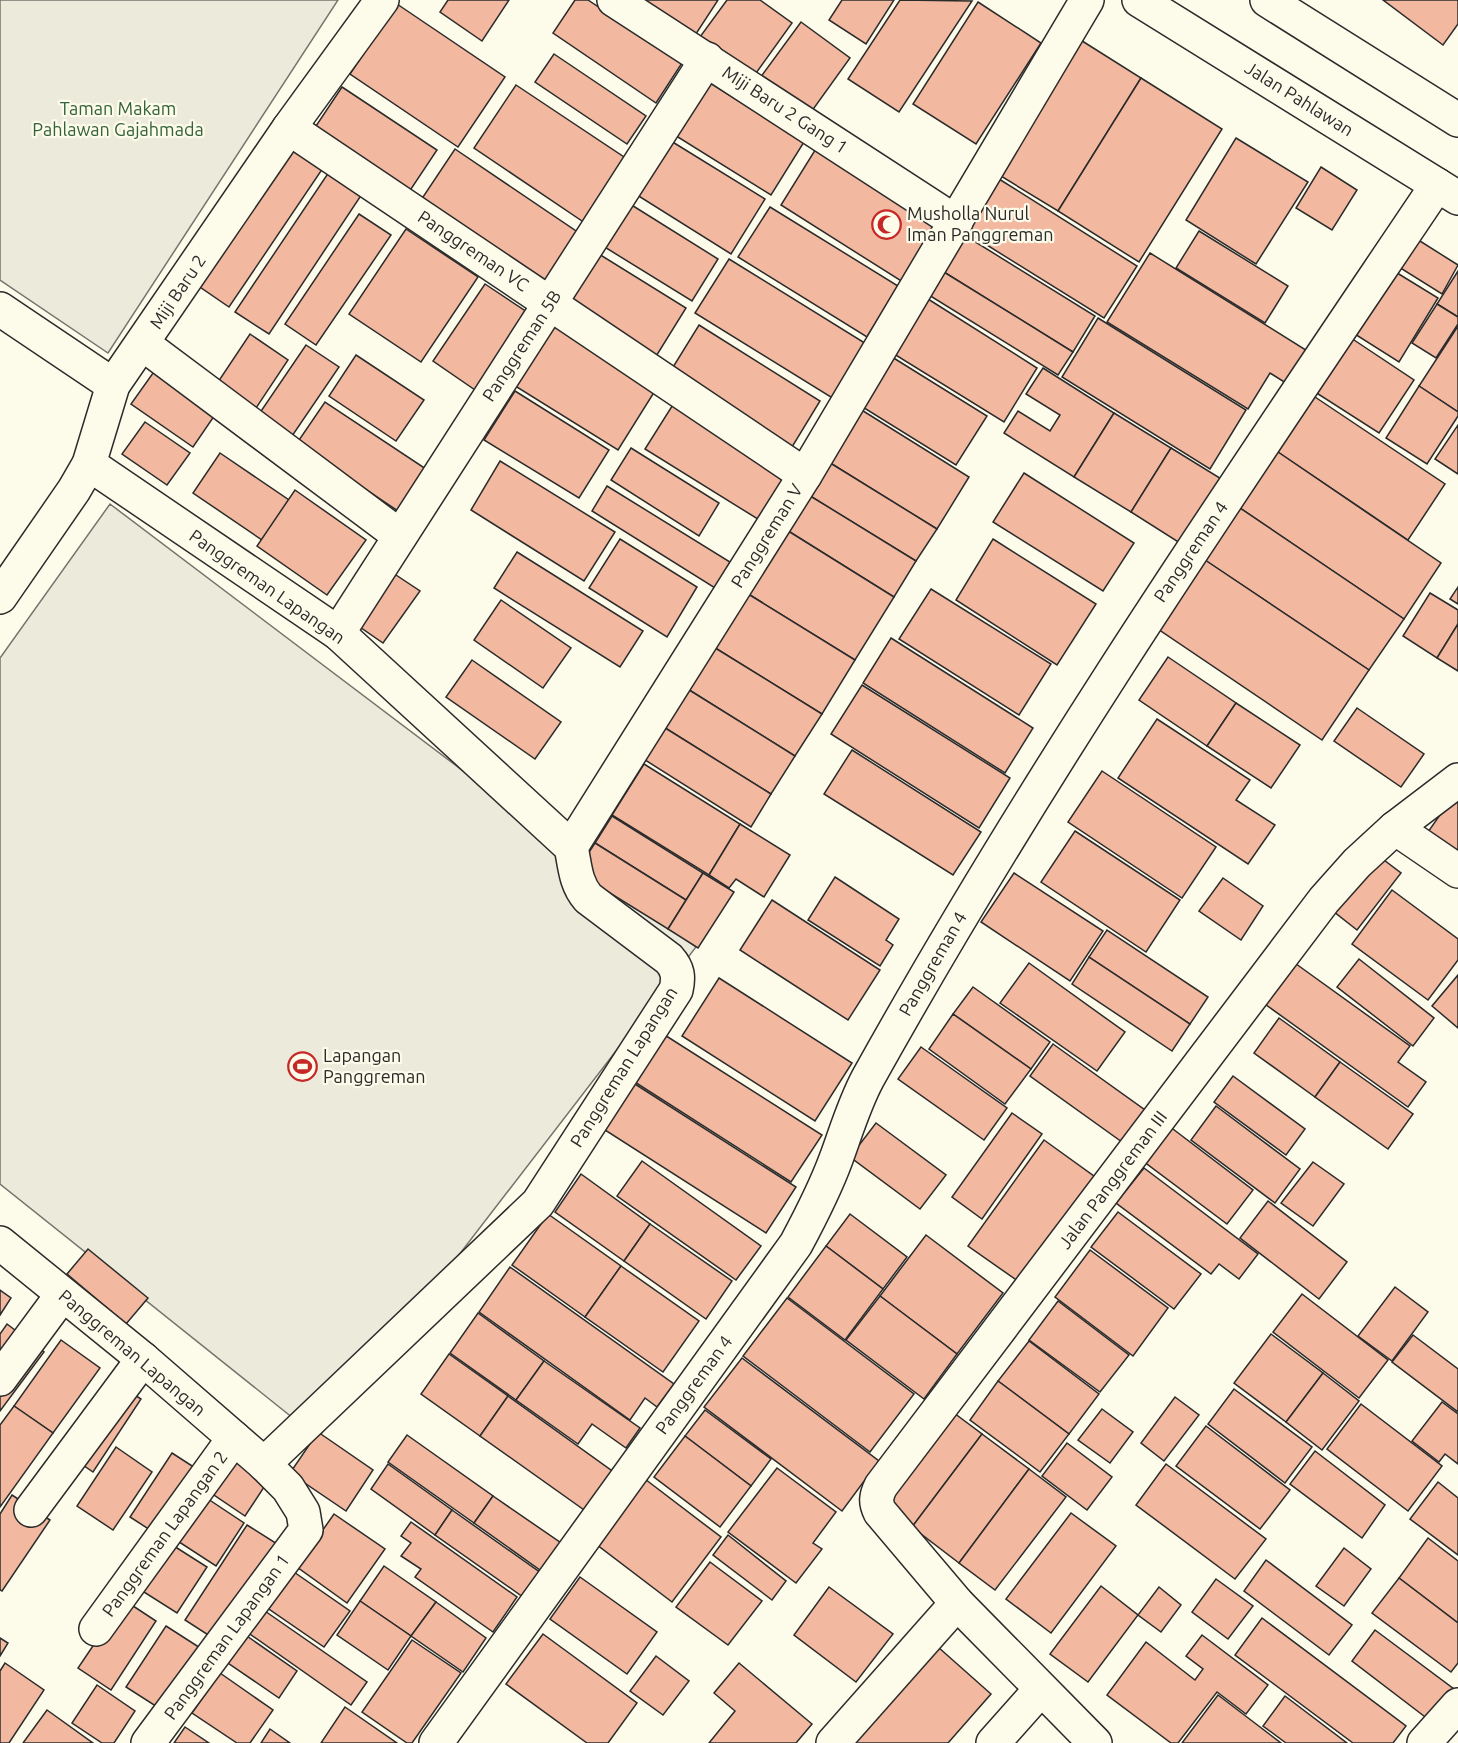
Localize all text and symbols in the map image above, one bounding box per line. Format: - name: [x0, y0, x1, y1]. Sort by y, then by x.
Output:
- street label: Jalan Pahlawan: [1242, 57, 1357, 140]
- street label: Miji Baru 2 Gang 1: [719, 61, 852, 157]
- park label: Taman Makam Pahlawan Gajahmada: [32, 98, 204, 139]
- place label: Musholla Nurul Iman Panggreman: [907, 203, 1053, 244]
- street label: Panggreman VC: [414, 206, 533, 295]
- mosque icon: Musholla Nurul Iman Panggreman: [870, 208, 902, 240]
- street label: Miji Baru 2: [145, 251, 209, 332]
- street label: Panggreman 5B: [478, 286, 564, 405]
- street label: Panggreman V: [726, 480, 806, 591]
- street label: Panggreman 4: [1149, 497, 1231, 605]
- street label: Panggreman Lapangan: [186, 525, 349, 647]
- street label: Panggreman 4: [894, 908, 970, 1019]
- street label: Panggreman Lapangan: [566, 983, 681, 1150]
- place label: Lapangan Panggreman: [323, 1045, 426, 1086]
- sports icon: Lapangan Panggreman: [286, 1050, 318, 1082]
- street label: Jalan Panggreman III: [1054, 1107, 1170, 1252]
- street label: Panggreman Lapangan: [55, 1285, 210, 1419]
- street label: Panggreman 4: [651, 1331, 736, 1438]
- street label: Panggreman Lapangan 2: [97, 1447, 231, 1620]
- street label: Panggreman Lapangan 1: [159, 1550, 293, 1723]

